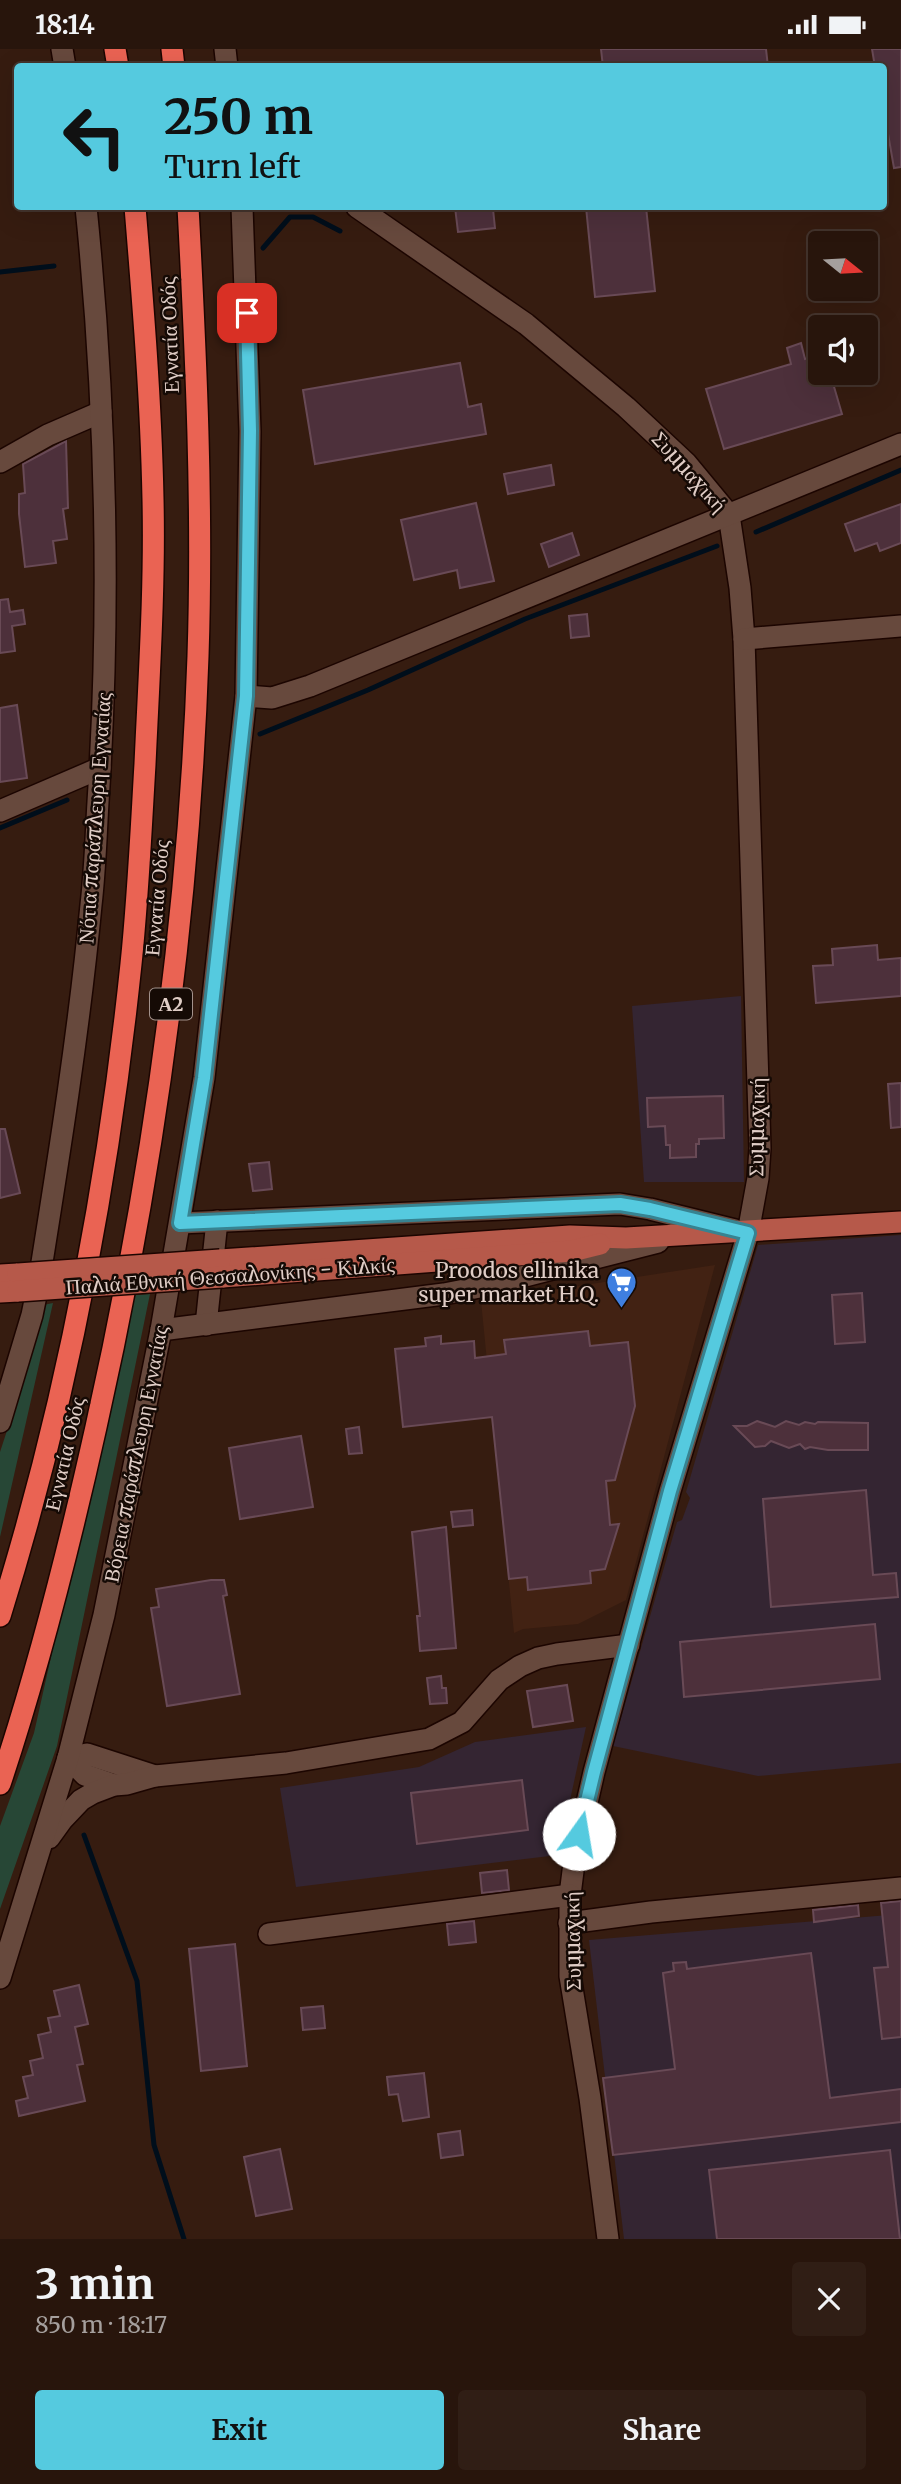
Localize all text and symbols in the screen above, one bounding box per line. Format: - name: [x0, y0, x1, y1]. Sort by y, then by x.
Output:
- text: 18:14: [35, 8, 95, 41]
- text: 250 m: [164, 86, 313, 147]
- icon: left: [49, 91, 140, 182]
- text: Turn left: [164, 147, 301, 187]
- north arrow: [808, 231, 878, 301]
- map controls: [808, 231, 878, 385]
- street label: Εγνατία Οδός: [154, 276, 185, 394]
- pin: [217, 283, 277, 343]
- icon: arrive: [228, 294, 266, 332]
- button: sound: [808, 315, 878, 385]
- street label: Συμμαχική: [646, 426, 733, 518]
- street label: Νότια παράπλευρη Εγνατίας: [72, 691, 117, 944]
- street label: Εγνατία Οδός: [138, 838, 175, 957]
- road number: Α2: [150, 988, 192, 1019]
- street label: Συμμαχική: [742, 1077, 771, 1177]
- street label: Παλιά Εθνική Θεσσαλονίκης - Κιλκίς: [65, 1250, 396, 1300]
- place label: Proodos ellinika super market H.Q.: [418, 1257, 599, 1308]
- supermarket icon: Proodos ellinika super market H.Q.: [605, 1266, 639, 1310]
- street label: Βόρεια παράπλευρη Εγνατίας: [97, 1322, 174, 1585]
- street label: Εγνατία Οδός: [38, 1393, 91, 1514]
- position arrow: [542, 1797, 616, 1871]
- street label: Συμμαχική: [558, 1891, 587, 1991]
- text: 3 min: [35, 2258, 154, 2310]
- button: close: [792, 2262, 866, 2336]
- text: 850 m · 18:17: [35, 2310, 167, 2339]
- button: Exit: [35, 2390, 444, 2470]
- button: Share: [458, 2390, 866, 2470]

